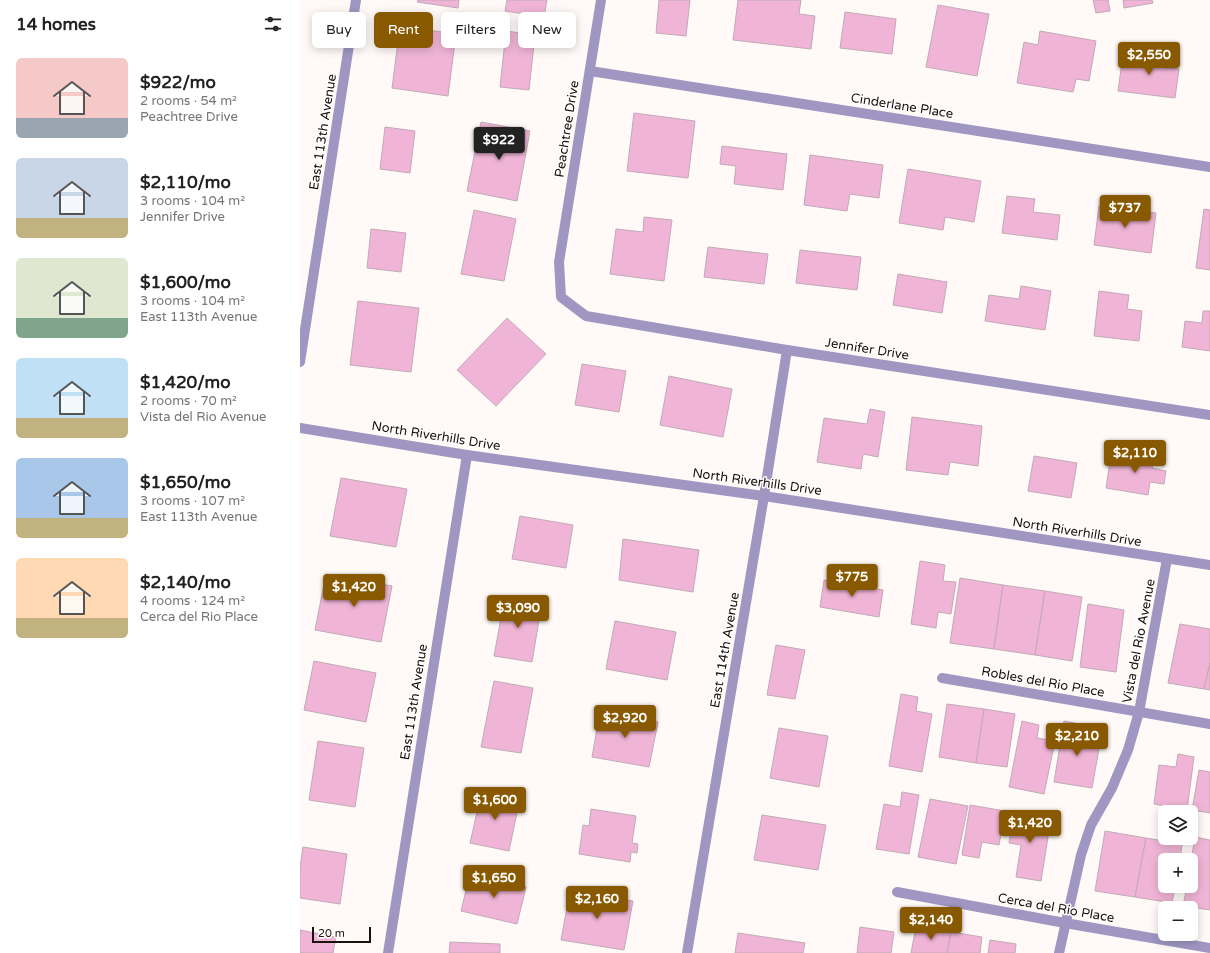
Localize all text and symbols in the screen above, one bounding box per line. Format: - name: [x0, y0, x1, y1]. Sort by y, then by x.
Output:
- chip: Buy: [312, 12, 366, 48]
- chip: Rent: [374, 12, 433, 48]
- chip: Filters: [441, 12, 510, 48]
- chip: New: [518, 12, 576, 48]
- icon: filters: [262, 13, 284, 35]
- text: 14 homes: [16, 14, 96, 35]
- pin: $2,550: [1116, 42, 1182, 76]
- text: $2,550: [1127, 47, 1171, 63]
- text: $922/mo: [140, 72, 216, 93]
- street label: East 113th Avenue: [306, 73, 340, 191]
- icon: home: [48, 74, 96, 122]
- street label: Peachtree Drive: [551, 79, 583, 179]
- street label: Cinderlane Place: [850, 90, 954, 122]
- text: 2 rooms · 54 m²: [140, 93, 237, 109]
- text: Peachtree Drive: [140, 109, 238, 125]
- pin: $922: [475, 127, 523, 161]
- text: $922: [483, 132, 515, 148]
- text: $2,110/mo: [140, 172, 231, 193]
- icon: home: [48, 174, 96, 222]
- text: 3 rooms · 104 m²: [140, 193, 245, 209]
- pin: $737: [1101, 195, 1149, 229]
- text: $737: [1109, 200, 1141, 216]
- text: Jennifer Drive: [140, 209, 225, 225]
- text: $1,600/mo: [140, 272, 231, 293]
- icon: home: [48, 274, 96, 322]
- text: 3 rooms · 104 m²: [140, 293, 245, 309]
- text: East 113th Avenue: [140, 309, 257, 325]
- street label: Jennifer Drive: [824, 334, 910, 364]
- text: $1,420/mo: [140, 372, 230, 393]
- icon: home: [48, 374, 96, 422]
- text: 2 rooms · 70 m²: [140, 393, 237, 409]
- text: Vista del Rio Avenue: [140, 409, 266, 425]
- street label: North Riverhills Drive: [370, 418, 502, 454]
- pin: $2,110: [1102, 440, 1168, 474]
- text: $2,110: [1113, 445, 1157, 461]
- street label: North Riverhills Drive: [691, 465, 823, 499]
- text: $1,650/mo: [140, 472, 231, 493]
- icon: home: [48, 474, 96, 522]
- text: 3 rooms · 107 m²: [140, 493, 245, 509]
- text: East 113th Avenue: [140, 509, 257, 525]
- street label: North Riverhills Drive: [1011, 514, 1143, 550]
- pin: $775: [828, 564, 876, 598]
- text: $775: [836, 569, 868, 585]
- text: $2,140/mo: [140, 572, 231, 593]
- icon: home: [48, 574, 96, 622]
- pin: $1,420: [321, 574, 387, 608]
- street label: Vista del Rio Avenue: [1119, 577, 1159, 705]
- text: $1,420: [332, 579, 376, 595]
- street label: East 114th Avenue: [707, 591, 743, 709]
- text: 4 rooms · 124 m²: [140, 593, 245, 609]
- pin: $3,090: [485, 595, 551, 629]
- text: $3,090: [496, 600, 540, 616]
- text: Cerca del Rio Place: [140, 609, 258, 625]
- street label: East 113th Avenue: [397, 643, 431, 761]
- street label: Robles del Rio Place: [980, 663, 1106, 701]
- pin: $2,920: [592, 705, 658, 739]
- text: $2,920: [603, 710, 647, 726]
- pin: $2,210: [1044, 723, 1110, 757]
- text: $2,210: [1055, 728, 1099, 744]
- pin: $1,600: [462, 787, 528, 821]
- text: $1,600: [473, 792, 517, 808]
- map controls: [1158, 805, 1198, 941]
- button: layers: [1158, 805, 1198, 845]
- pin: $1,420: [997, 810, 1063, 844]
- text: $1,420: [1008, 815, 1052, 831]
- button: +: [1158, 853, 1198, 893]
- pin: $1,650: [461, 865, 527, 899]
- text: $1,650: [472, 870, 516, 886]
- pin: $2,160: [564, 886, 630, 920]
- street label: Cerca del Rio Place: [997, 890, 1115, 926]
- text: $2,160: [575, 891, 619, 907]
- button: −: [1158, 901, 1198, 941]
- pin: $2,140: [898, 907, 964, 941]
- text: $2,140: [909, 912, 953, 928]
- scale bar: [312, 925, 371, 944]
- text: 20 m: [318, 927, 345, 940]

